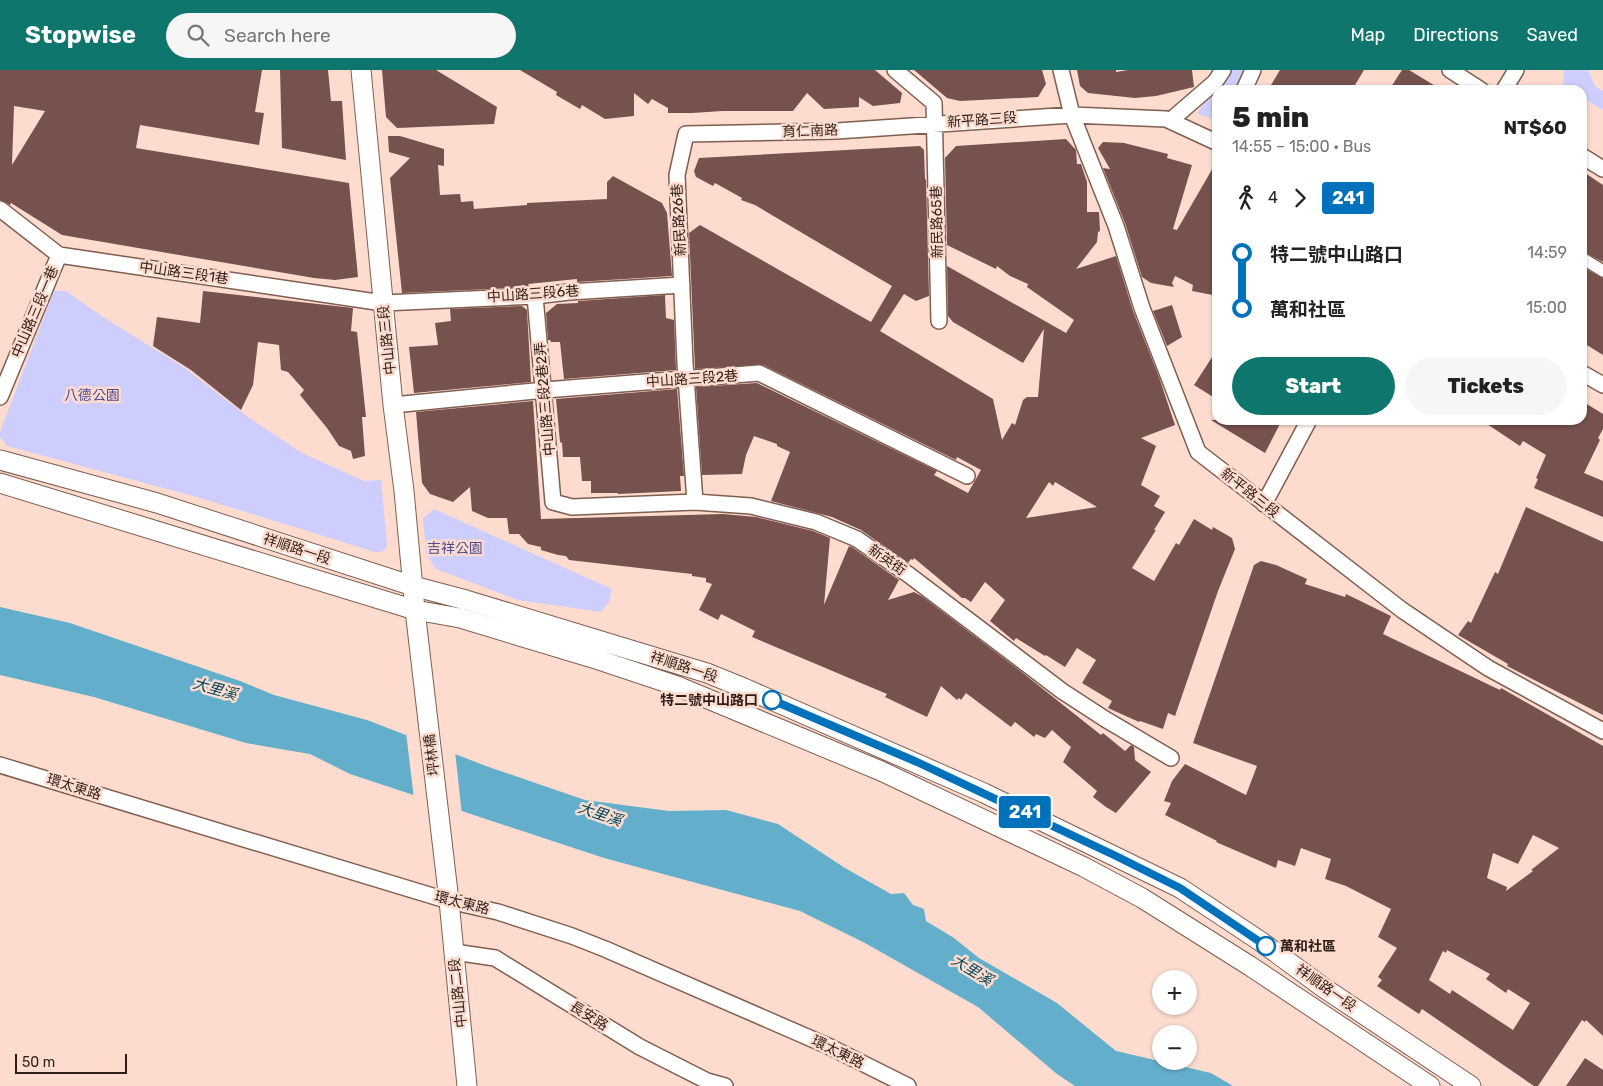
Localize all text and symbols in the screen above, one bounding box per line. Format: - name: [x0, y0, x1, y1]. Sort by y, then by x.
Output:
- search box: [166, 13, 516, 58]
- text: Stopwise: [25, 21, 136, 49]
- icon: search: [184, 21, 212, 49]
- text: Search here: [224, 24, 331, 47]
- text: Map: [1350, 24, 1385, 46]
- text: Directions: [1413, 24, 1499, 46]
- text: Saved: [1527, 24, 1578, 46]
- text: 5 min: [1232, 101, 1309, 134]
- street label: 新平路三段: [946, 109, 1018, 131]
- text: NT$60: [1503, 116, 1567, 139]
- street label: 育仁南路: [782, 122, 838, 140]
- text: 14:55 – 15:00 · Bus: [1232, 137, 1371, 156]
- street label: 新民路26巷: [669, 183, 689, 257]
- icon: walk: [1232, 184, 1260, 212]
- icon: forward: [1286, 184, 1314, 212]
- street label: 新民路65巷: [928, 185, 946, 259]
- text: 241: [1332, 187, 1364, 209]
- text: 4: [1268, 188, 1278, 207]
- text: 特二號中山路口: [1270, 243, 1403, 266]
- text: 14:59: [1527, 243, 1567, 262]
- street label: 中山路三段1巷: [138, 258, 230, 288]
- street label: 中山路三段一巷: [8, 264, 62, 360]
- street label: 中山路三段6巷: [486, 282, 580, 306]
- text: 萬和社區: [1270, 298, 1346, 321]
- text: 15:00: [1526, 298, 1567, 317]
- street label: 中山路三段: [375, 304, 399, 376]
- street label: 中山路三段2巷2弄: [532, 341, 558, 457]
- button: Start: [1232, 357, 1395, 415]
- button: Tickets: [1405, 357, 1567, 415]
- street label: 中山路三段2巷: [645, 367, 739, 391]
- park label: 八德公園: [64, 387, 120, 404]
- street label: 新平路三段: [1217, 465, 1283, 521]
- street label: 祥順路一段: [261, 530, 333, 568]
- park label: 吉祥公園: [427, 540, 483, 557]
- street label: 新英街: [865, 541, 909, 579]
- street label: 祥順路一段: [648, 648, 720, 686]
- water label: 大里溪: [191, 674, 241, 704]
- marker: 特二號中山路口: [762, 690, 782, 710]
- place label: 特二號中山路口: [660, 692, 758, 709]
- street label: 坪林橋: [421, 733, 443, 777]
- street label: 環太東路: [45, 771, 103, 803]
- line badge: 241: [996, 796, 1054, 828]
- water label: 大里溪: [576, 798, 626, 830]
- text: 241: [1009, 801, 1041, 823]
- street label: 環太東路: [433, 888, 491, 918]
- marker: 萬和社區: [1256, 936, 1276, 956]
- place label: 萬和社區: [1280, 938, 1336, 955]
- water label: 大里溪: [948, 951, 998, 990]
- street label: 中山路二段: [446, 957, 470, 1029]
- street label: 祥順路一段: [1292, 961, 1360, 1015]
- map controls: [1152, 970, 1197, 1070]
- button: +: [1152, 970, 1197, 1015]
- street label: 長安路: [567, 998, 611, 1034]
- button: −: [1152, 1025, 1197, 1070]
- street label: 環太東路: [809, 1032, 867, 1072]
- scale bar: [15, 1051, 128, 1074]
- text: 50 m: [22, 1054, 55, 1071]

